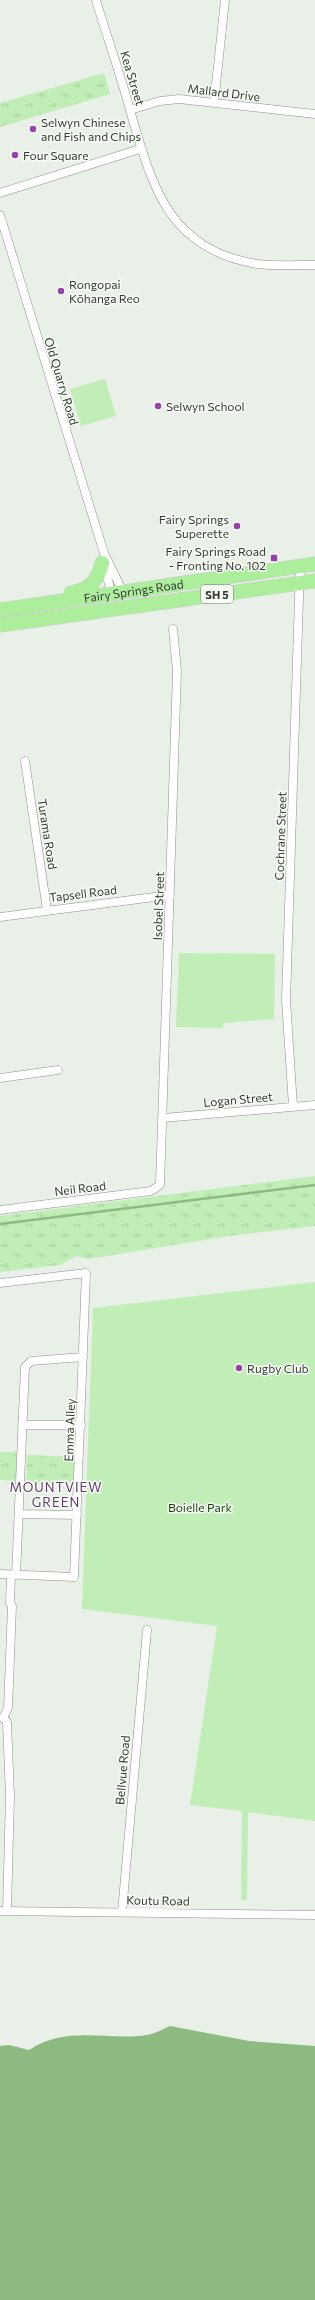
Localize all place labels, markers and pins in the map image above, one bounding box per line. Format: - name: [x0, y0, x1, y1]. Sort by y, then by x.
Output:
- place label: Selwyn Chinese and Fish and Chips: [41, 115, 141, 143]
- marker: Selwyn Chinese and Fish and Chips: [28, 124, 38, 134]
- place label: Four Square: [23, 148, 89, 162]
- marker: Four Square: [10, 150, 20, 160]
- place label: Rongopai Kōhanga Reo: [69, 277, 140, 305]
- marker: Rongopai Kōhanga Reo: [56, 286, 66, 296]
- place label: Selwyn School: [166, 399, 245, 413]
- marker: Selwyn School: [153, 401, 163, 411]
- place label: Fairy Springs Superette: [159, 512, 229, 540]
- marker: Fairy Springs Superette: [232, 521, 242, 531]
- place label: Fairy Springs Road - Fronting No. 102: [166, 544, 266, 572]
- marker: Fairy Springs Road - Fronting No. 102: [269, 553, 279, 563]
- place label: Rugby Club: [247, 1361, 309, 1375]
- marker: Rugby Club: [234, 1363, 244, 1373]

